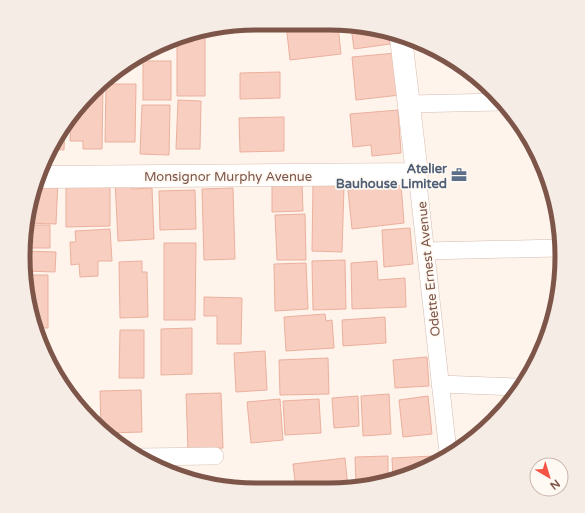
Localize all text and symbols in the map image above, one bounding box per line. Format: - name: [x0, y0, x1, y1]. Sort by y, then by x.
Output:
- place label: Atelier Bauhouse Limited: [336, 161, 448, 192]
- office icon: Atelier Bauhouse Limited: [450, 166, 468, 184]
- street label: Monsignor Murphy Avenue: [144, 169, 312, 185]
- street label: Odette Ernest Avenue: [414, 200, 444, 337]
- north arrow: [529, 457, 569, 497]
- text: N: [547, 477, 562, 492]

